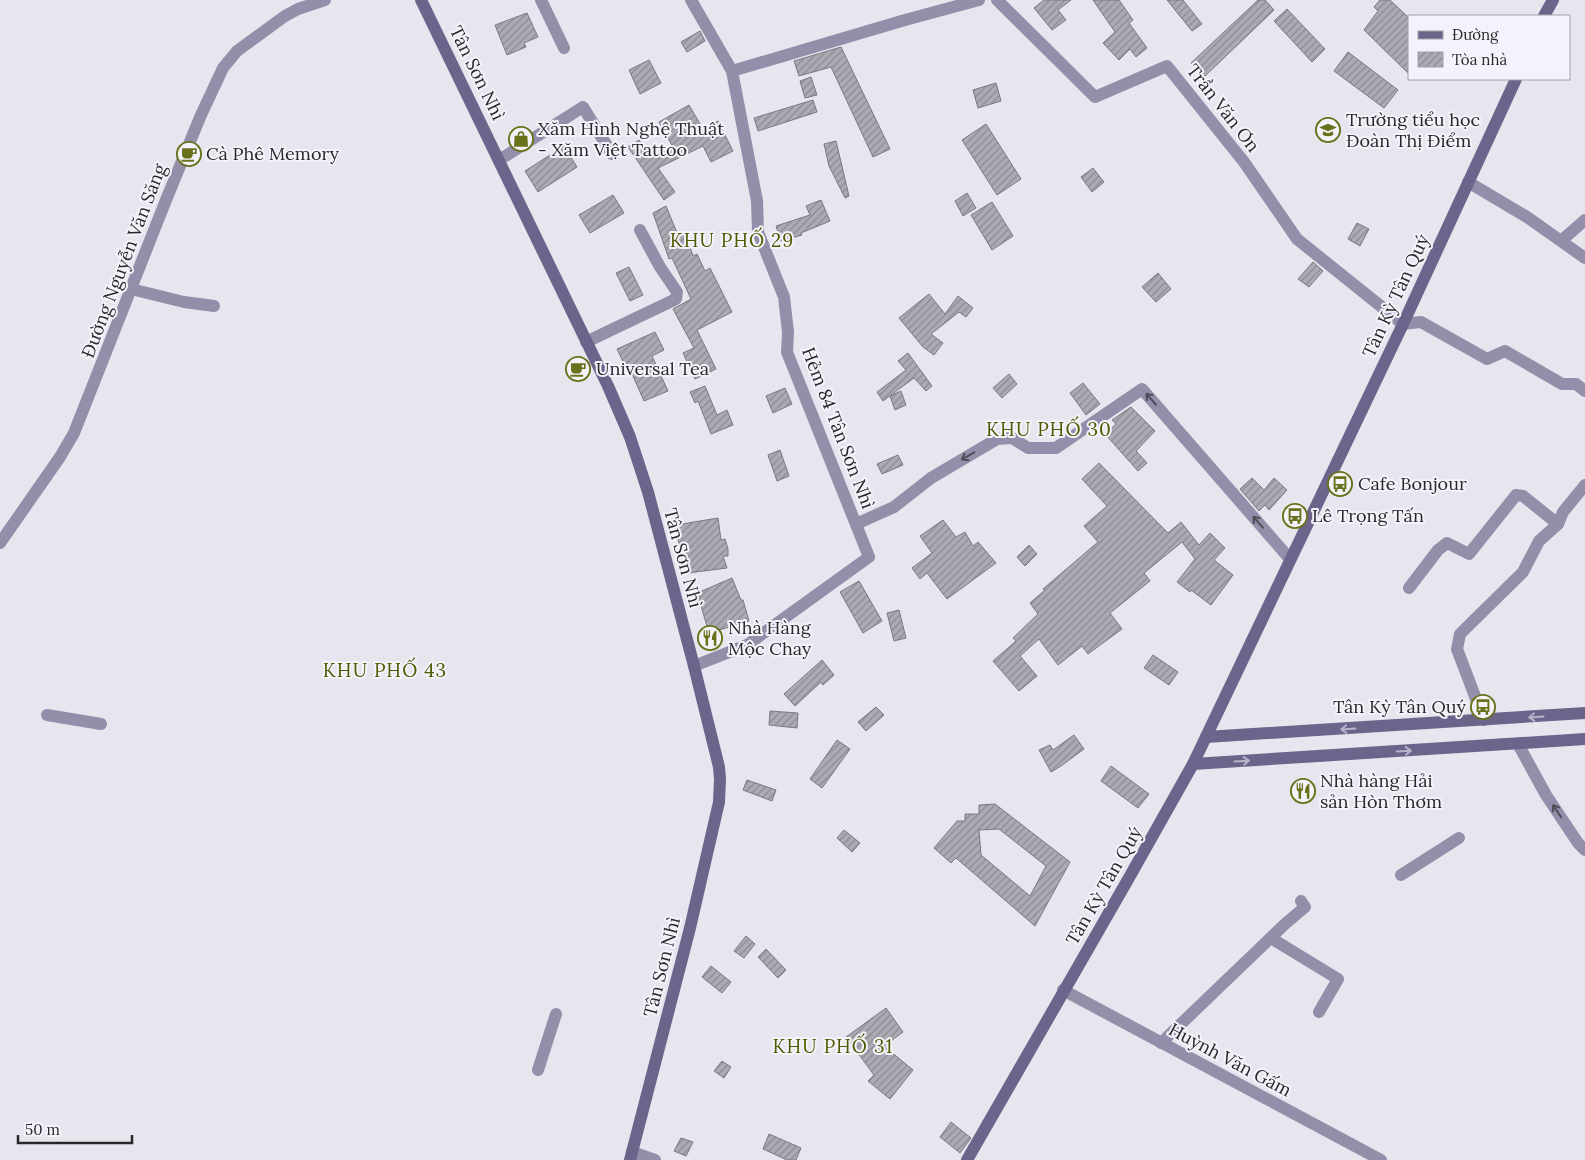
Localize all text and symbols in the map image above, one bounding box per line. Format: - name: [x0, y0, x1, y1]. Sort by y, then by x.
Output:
- legend: [1408, 15, 1570, 80]
- street label: Tân Sơn Nhì: [445, 22, 510, 124]
- text: Đường: [1452, 25, 1499, 44]
- text: Tòa nhà: [1452, 50, 1507, 69]
- street label: Trần Văn Ơn: [1182, 59, 1265, 156]
- place label: Trường tiểu học Đoàn Thị Điểm: [1346, 108, 1480, 152]
- place label: Xăm Hình Nghệ Thuật - Xăm Việt Tattoo: [538, 117, 724, 161]
- school or university icon: Trường tiểu học Đoàn Thị Điểm: [1315, 117, 1341, 143]
- shop icon: Xăm Hình Nghệ Thuật - Xăm Việt Tattoo: [508, 126, 534, 152]
- cafe icon: Cà Phê Memory: [176, 141, 202, 167]
- place label: Cà Phê Memory: [206, 142, 340, 165]
- street label: Đường Nguyễn Văn Săng: [76, 160, 172, 361]
- district label: KHU PHỐ 29: [670, 227, 794, 252]
- street label: Tân Kỳ Tân Quý: [1357, 230, 1434, 361]
- street label: Hẻm 84 Tân Sơn Nhì: [797, 344, 880, 512]
- cafe icon: Universal Tea: [565, 356, 591, 382]
- place label: Universal Tea: [596, 357, 709, 380]
- one-way arrow: [1146, 393, 1157, 406]
- district label: KHU PHỐ 30: [986, 416, 1112, 441]
- one-way arrow: [961, 452, 975, 462]
- bus stop icon: Cafe Bonjour: [1327, 471, 1353, 497]
- place label: Cafe Bonjour: [1358, 472, 1467, 495]
- bus stop icon: Lê Trọng Tấn: [1282, 503, 1308, 529]
- place label: Lê Trọng Tấn: [1312, 504, 1424, 527]
- street label: Tân Sơn Nhì: [659, 506, 708, 610]
- one-way arrow: [1252, 515, 1263, 528]
- place label: Nhà Hàng Mộc Chay: [728, 616, 812, 660]
- restaurant icon: Nhà Hàng Mộc Chay: [697, 625, 723, 651]
- district label: KHU PHỐ 43: [323, 657, 447, 682]
- bus stop icon: Tân Kỳ Tân Quý: [1470, 694, 1496, 720]
- place label: Tân Kỳ Tân Quý: [1333, 695, 1466, 718]
- one-way arrow: [1529, 712, 1545, 721]
- one-way arrow: [1340, 724, 1356, 733]
- one-way arrow: [1396, 747, 1412, 756]
- one-way arrow: [1233, 756, 1249, 765]
- place label: Nhà hàng Hải sản Hòn Thơm: [1320, 769, 1442, 813]
- restaurant icon: Nhà hàng Hải sản Hòn Thơm: [1290, 778, 1316, 804]
- one-way arrow: [1551, 804, 1562, 818]
- street label: Tân Kỳ Tân Quý: [1060, 822, 1147, 949]
- street label: Tân Sơn Nhì: [638, 915, 685, 1019]
- street label: Huỳnh Văn Gấm: [1165, 1018, 1296, 1102]
- district label: KHU PHỐ 31: [773, 1033, 893, 1058]
- scale bar: [18, 1112, 131, 1144]
- text: 50 m: [25, 1120, 60, 1139]

